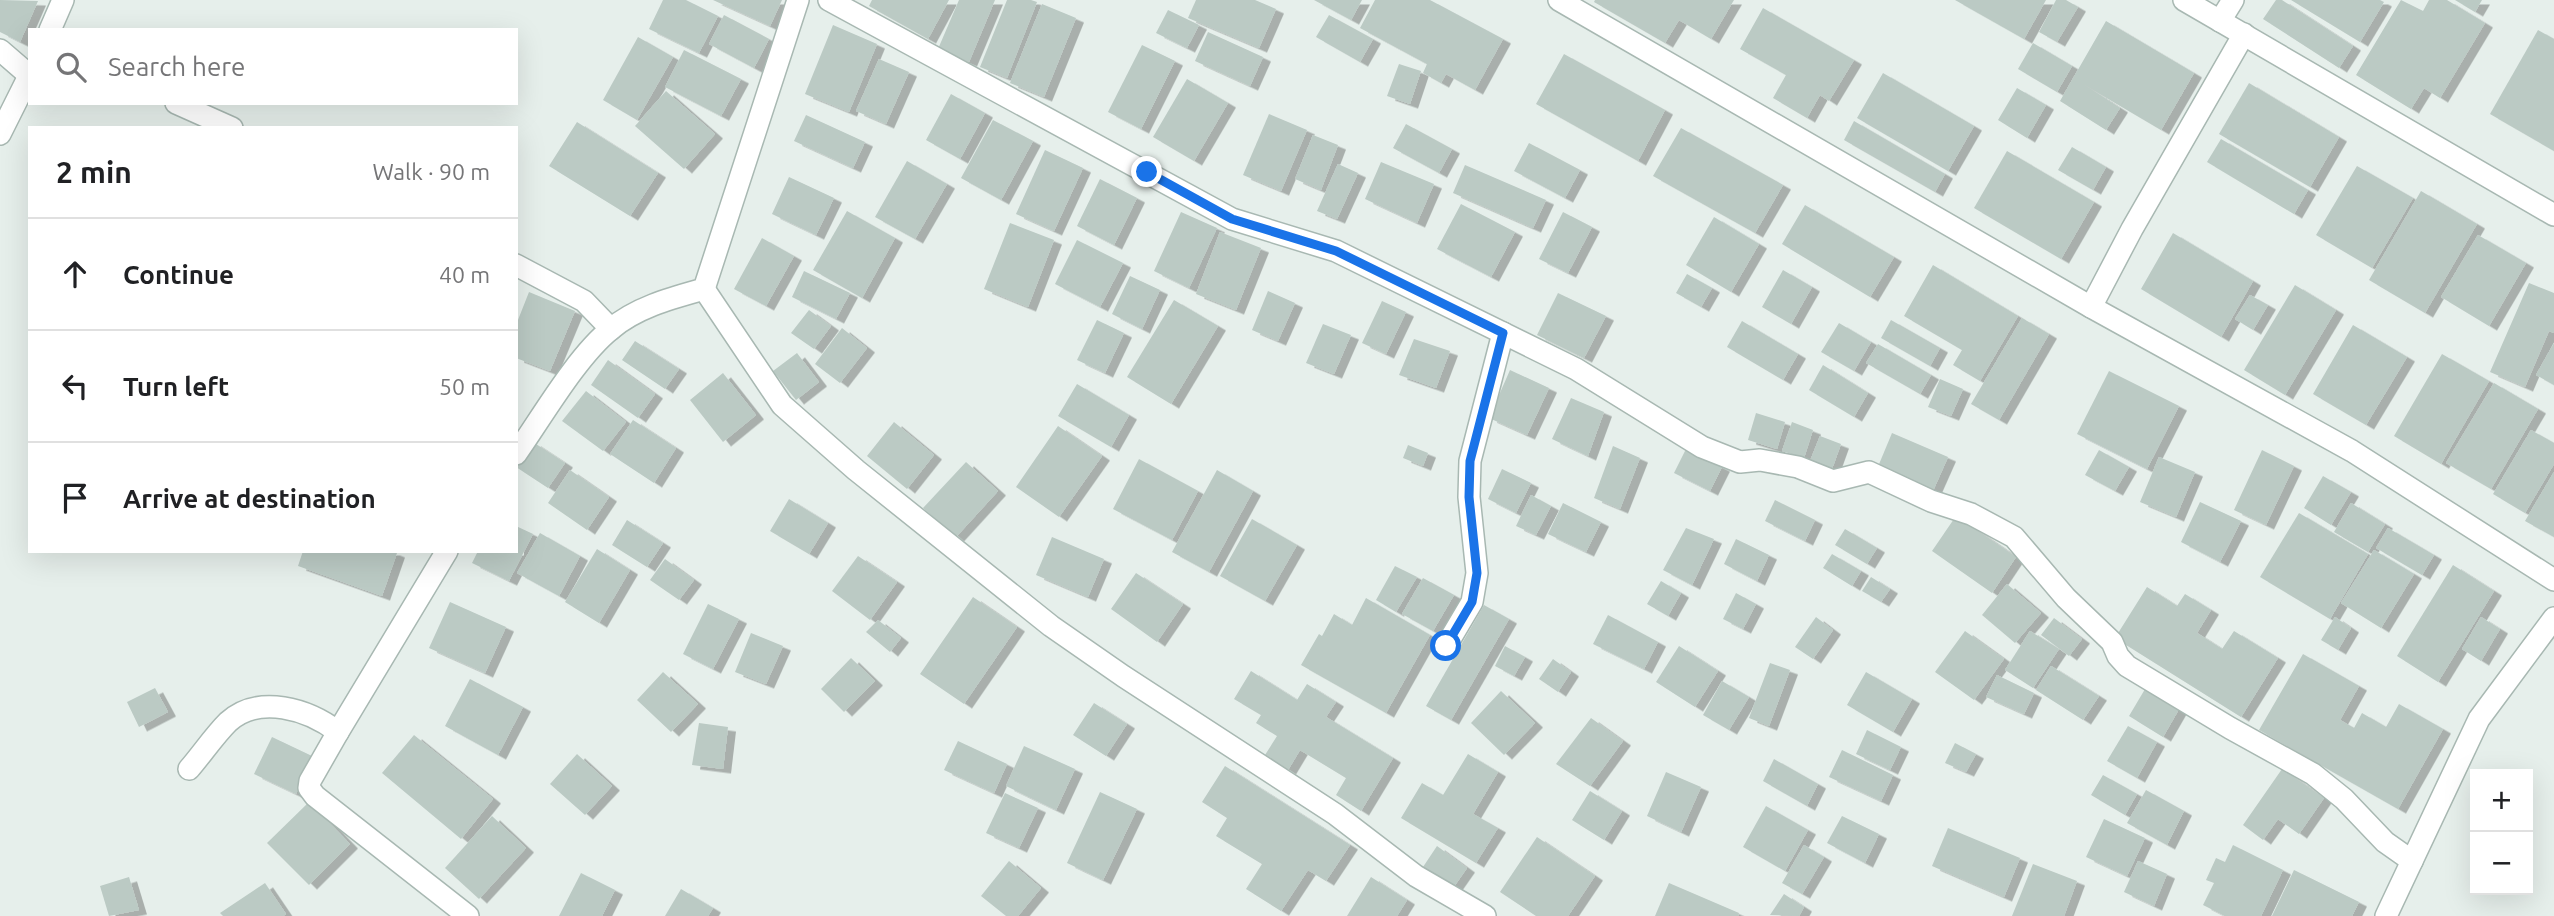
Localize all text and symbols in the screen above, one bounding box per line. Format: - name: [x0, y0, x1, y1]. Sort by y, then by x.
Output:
- search box: [28, 28, 518, 105]
- icon: search: [52, 48, 90, 86]
- text: Search here: [108, 52, 245, 81]
- text: 2 min: [56, 155, 132, 189]
- route end: [1131, 156, 1162, 187]
- text: Walk · 90 m: [372, 159, 490, 184]
- icon: ahead: [56, 255, 94, 293]
- text: Continue: [123, 260, 234, 289]
- text: 40 m: [439, 262, 490, 287]
- icon: left: [56, 367, 94, 405]
- text: Turn left: [123, 372, 229, 401]
- text: 50 m: [439, 374, 490, 399]
- icon: arrive: [56, 479, 94, 517]
- text: Arrive at destination: [123, 484, 376, 513]
- route start: [1430, 630, 1461, 661]
- map controls: [2470, 769, 2533, 895]
- button: +: [2470, 769, 2533, 832]
- button: −: [2470, 832, 2533, 895]

